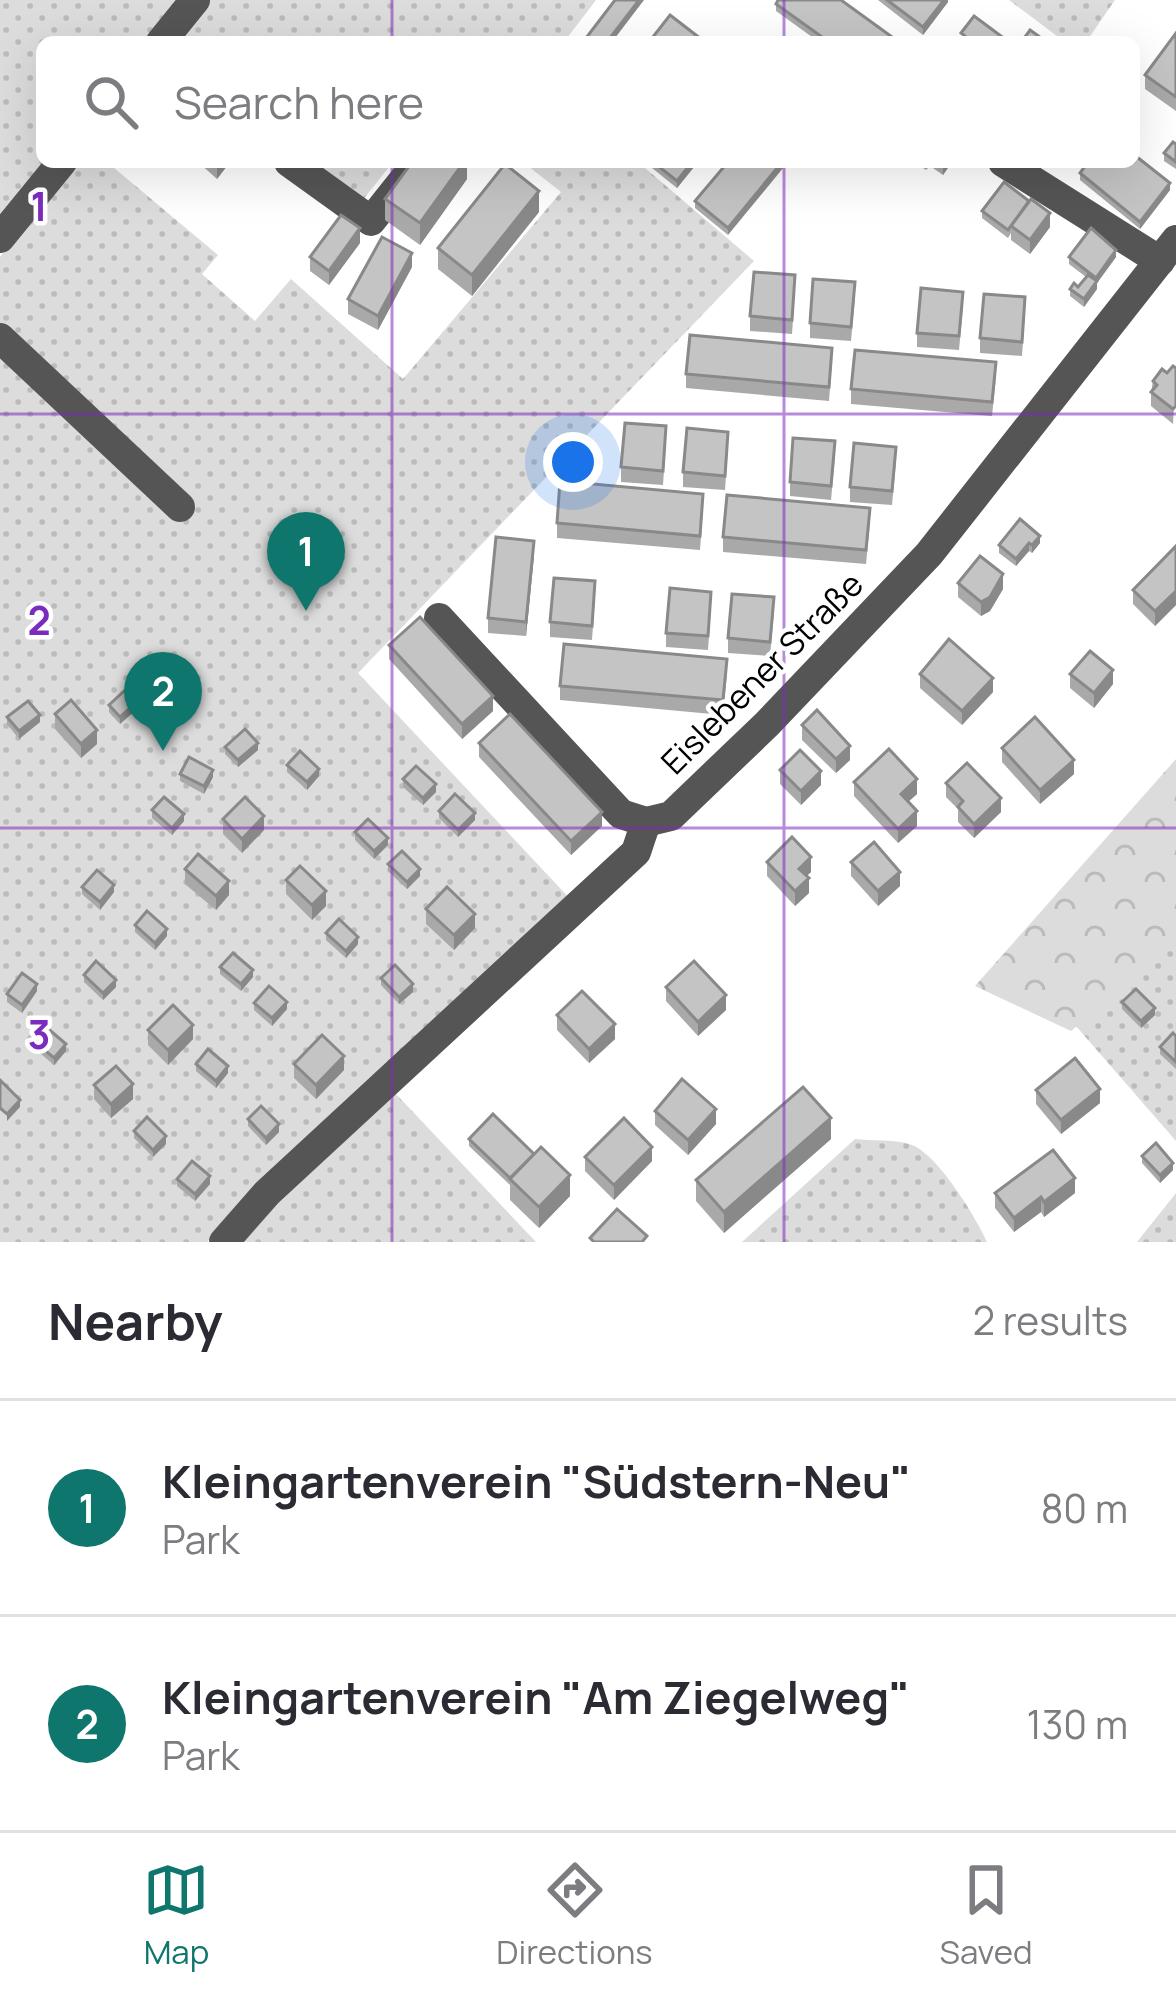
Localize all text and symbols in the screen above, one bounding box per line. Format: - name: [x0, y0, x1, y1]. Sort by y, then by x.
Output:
- search box: [36, 36, 1140, 168]
- icon: search: [78, 69, 144, 135]
- text: Search here: [174, 71, 424, 133]
- text: 1: [30, 179, 48, 233]
- your location: [543, 432, 603, 492]
- pin: 1: [267, 512, 345, 611]
- street label: Eislebener Straße: [651, 562, 873, 784]
- text: 2: [27, 593, 51, 647]
- pin: 2: [124, 652, 202, 751]
- text: 3: [28, 1007, 50, 1061]
- text: Nearby: [48, 1286, 223, 1355]
- text: 2 results: [973, 1293, 1128, 1347]
- text: Kleingartenverein "Südstern-Neu": [162, 1450, 911, 1512]
- text: 1: [78, 1481, 96, 1535]
- text: 80 m: [1041, 1481, 1128, 1535]
- text: Park: [162, 1512, 240, 1566]
- text: Kleingartenverein "Am Ziegelweg": [162, 1666, 910, 1728]
- text: 2: [75, 1697, 99, 1751]
- text: 130 m: [1027, 1697, 1128, 1751]
- text: Park: [162, 1728, 240, 1782]
- tab: Map: [143, 1857, 209, 1974]
- tab: Directions: [496, 1857, 653, 1974]
- tab: Saved: [940, 1857, 1033, 1974]

